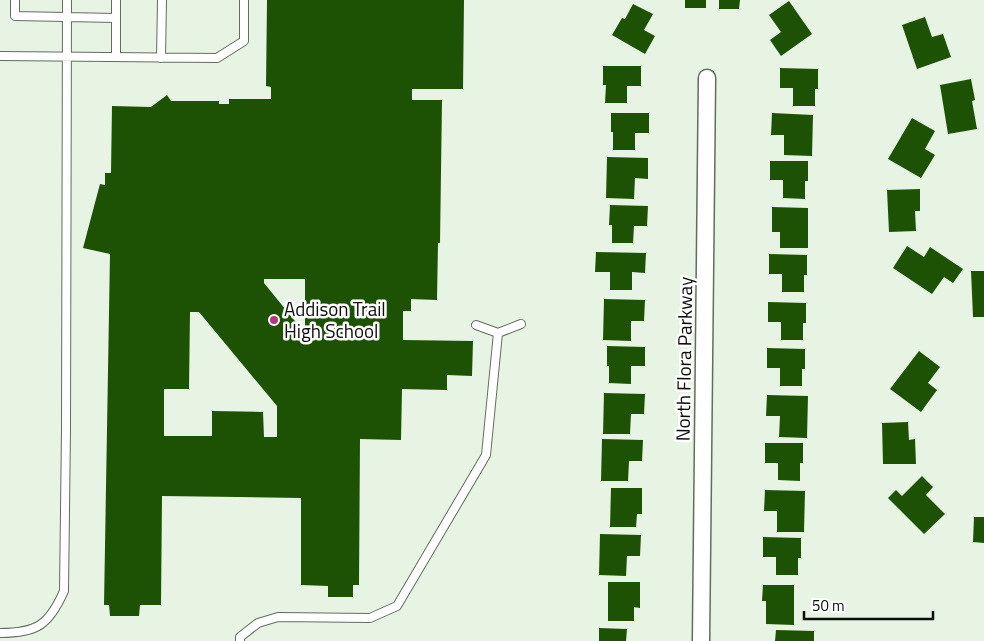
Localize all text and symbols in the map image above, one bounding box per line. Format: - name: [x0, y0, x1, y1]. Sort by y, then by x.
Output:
- street label: North Flora Parkway: [668, 277, 699, 441]
- place label: Addison Trail High School: [284, 294, 386, 345]
- marker: Addison Trail High School: [268, 314, 280, 326]
- scale bar: [804, 588, 933, 620]
- text: 50 m: [812, 594, 845, 617]

